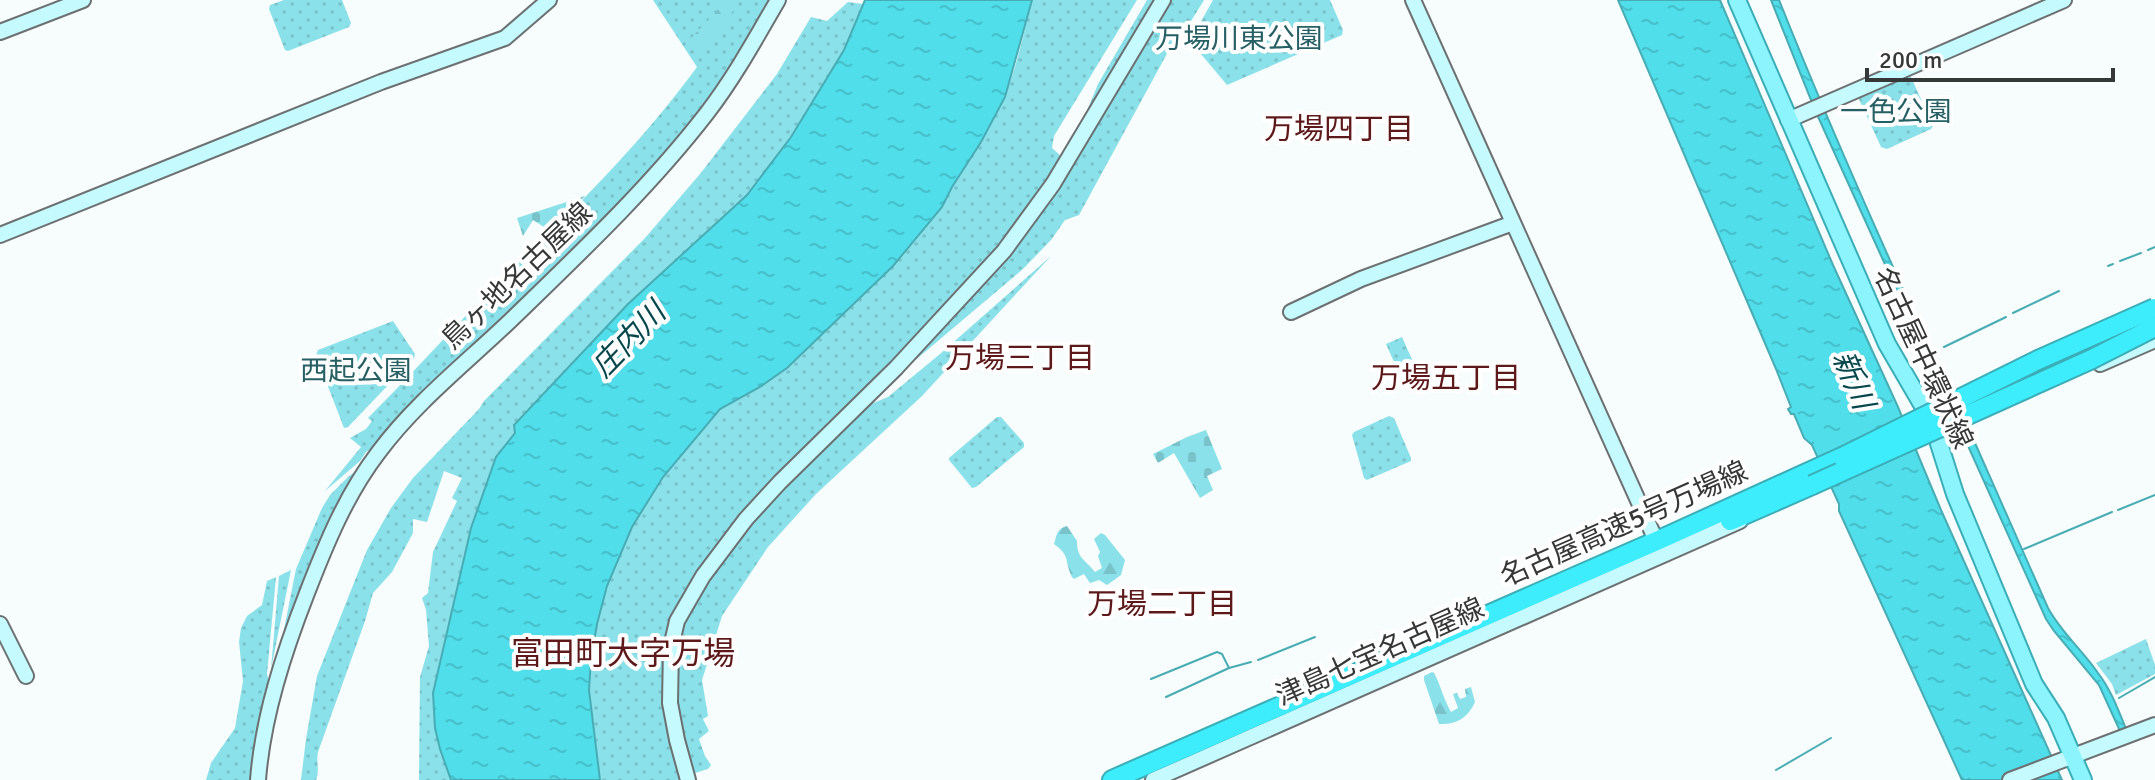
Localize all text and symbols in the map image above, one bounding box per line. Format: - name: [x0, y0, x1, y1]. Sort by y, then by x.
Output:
- park label: 万場川東公園: [1155, 22, 1323, 56]
- scale bar: [1867, 32, 2113, 82]
- text: 200 m: [1879, 45, 1942, 75]
- park label: 一色公園: [1840, 95, 1952, 129]
- district label: 万場四丁目: [1264, 111, 1414, 148]
- street label: 鳥ヶ地名古屋線: [435, 196, 599, 356]
- street label: 名古屋中環状線: [1866, 262, 1980, 454]
- water label: 庄内川: [584, 293, 676, 385]
- district label: 万場三丁目: [945, 340, 1095, 377]
- water label: 新川: [1824, 345, 1883, 418]
- park label: 西起公園: [300, 354, 412, 388]
- district label: 万場五丁目: [1371, 360, 1521, 397]
- street label: 名古屋高速5号万場線: [1495, 454, 1753, 594]
- district label: 万場二丁目: [1087, 586, 1237, 623]
- street label: 津島七宝名古屋線: [1271, 591, 1489, 713]
- district label: 富田町大字万場: [511, 634, 735, 673]

